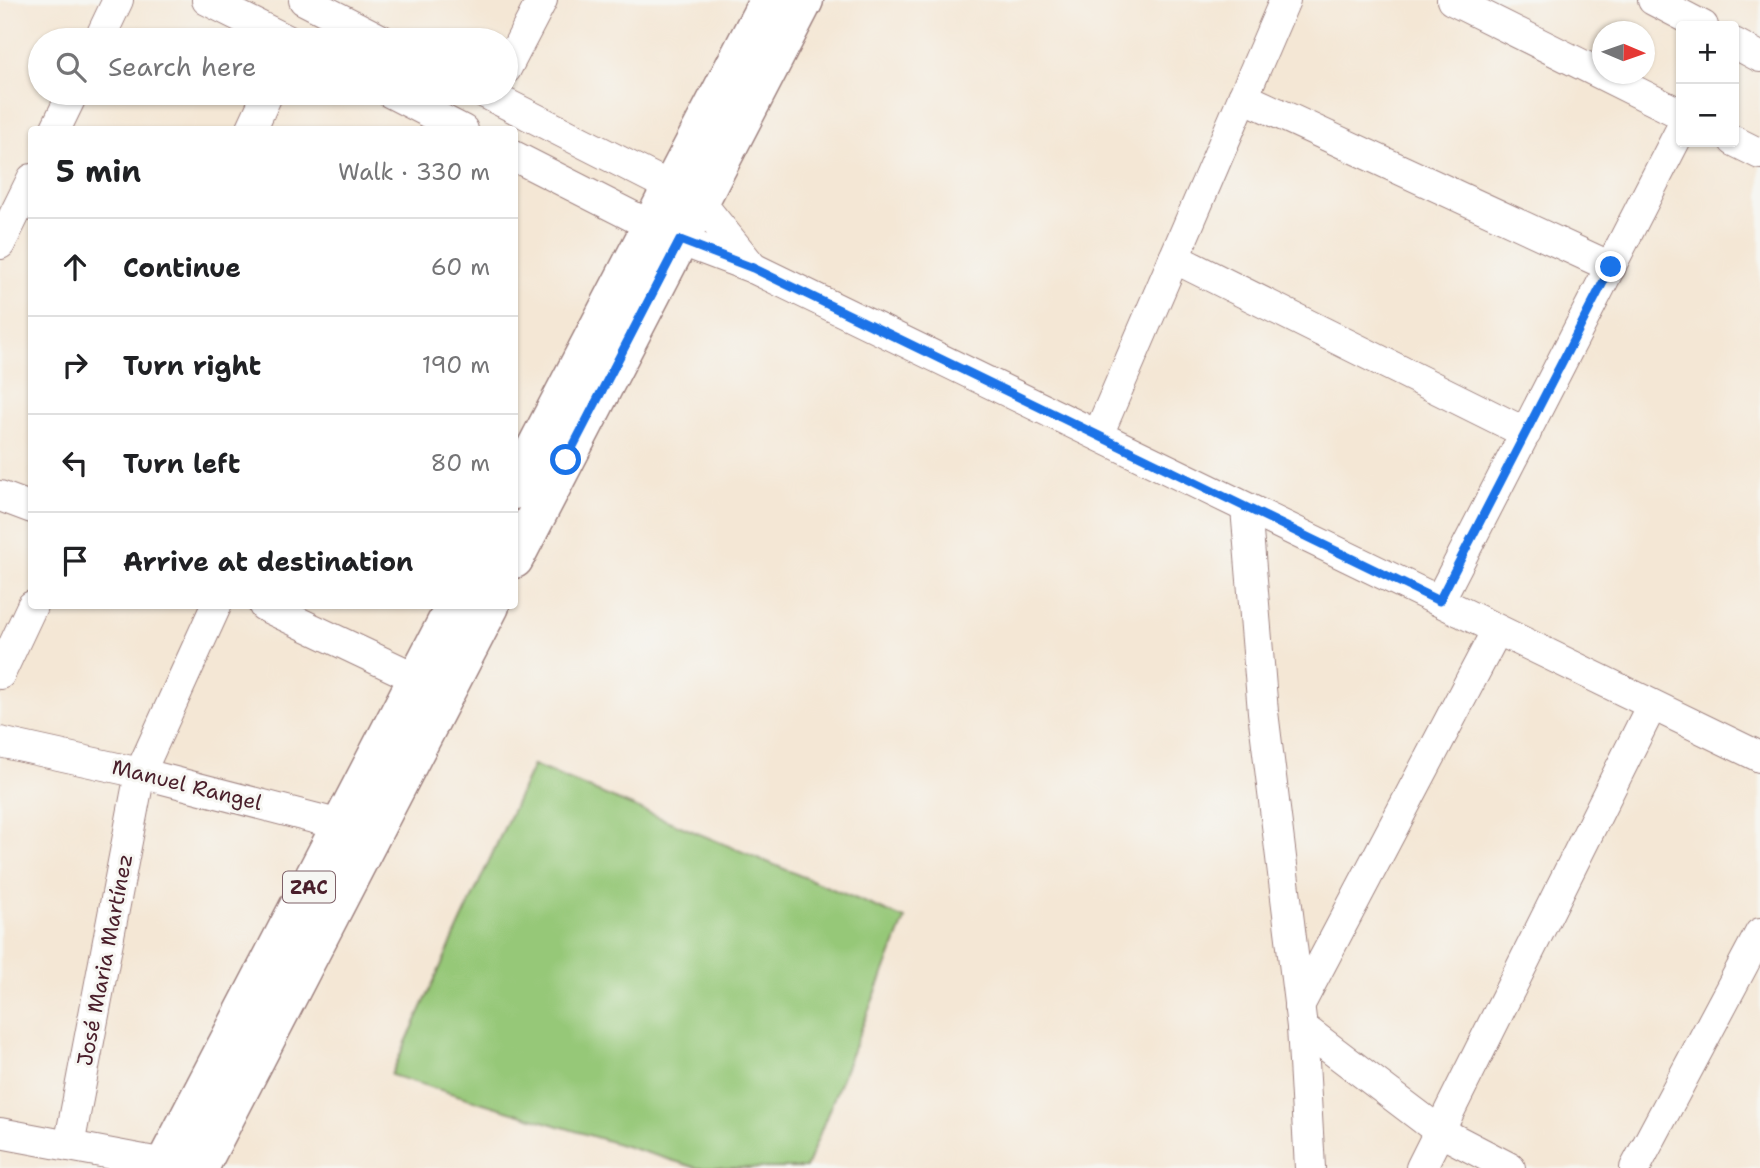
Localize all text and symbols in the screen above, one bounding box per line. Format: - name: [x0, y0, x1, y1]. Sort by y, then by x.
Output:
- north arrow: [1592, 21, 1655, 84]
- map controls: [1676, 21, 1739, 147]
- button: +: [1676, 21, 1739, 84]
- search box: [28, 28, 518, 105]
- icon: search: [52, 48, 90, 86]
- text: Search here: [108, 49, 257, 84]
- button: −: [1676, 84, 1739, 147]
- text: 5 min: [56, 151, 141, 192]
- text: Walk · 330 m: [338, 157, 490, 187]
- icon: ahead: [56, 248, 94, 286]
- text: Continue: [123, 250, 241, 285]
- route end: [1595, 251, 1626, 282]
- text: 60 m: [431, 252, 490, 282]
- icon: right: [56, 346, 94, 384]
- text: Turn right: [123, 348, 261, 383]
- text: 190 m: [422, 350, 490, 380]
- icon: left: [56, 444, 94, 482]
- route start: [550, 444, 581, 475]
- text: Turn left: [123, 446, 240, 481]
- text: 80 m: [431, 448, 490, 478]
- icon: arrive: [56, 542, 94, 580]
- text: Arrive at destination: [123, 544, 413, 579]
- street label: Manuel Rangel: [109, 753, 266, 817]
- street label: José Maria Martínez: [71, 852, 139, 1068]
- road number: ZAC: [283, 872, 335, 902]

